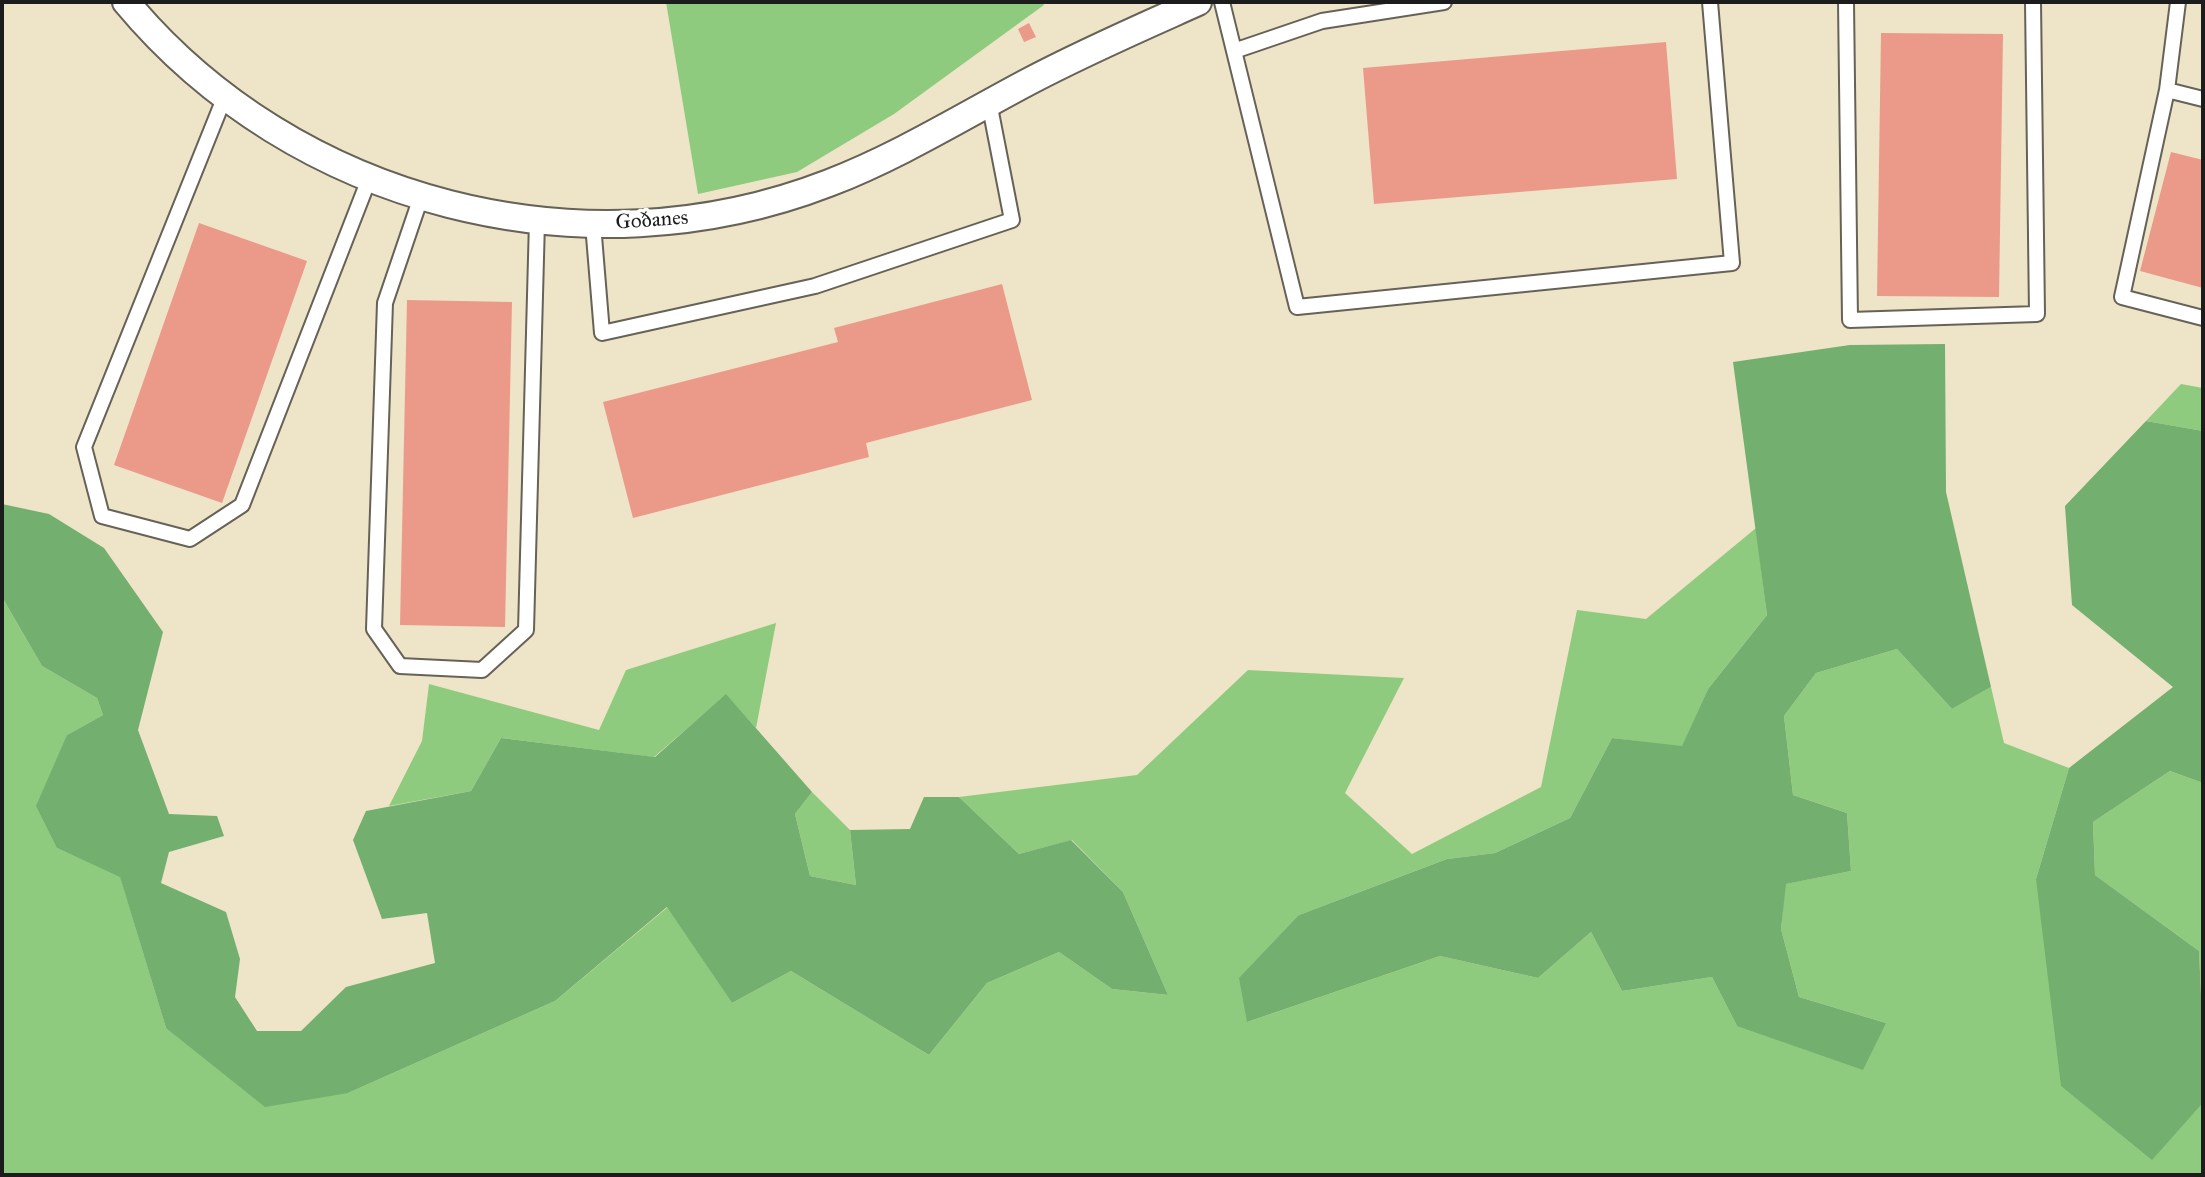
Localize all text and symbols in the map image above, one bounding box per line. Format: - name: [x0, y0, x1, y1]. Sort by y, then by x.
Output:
- street label: Goðanes: [615, 206, 689, 236]

